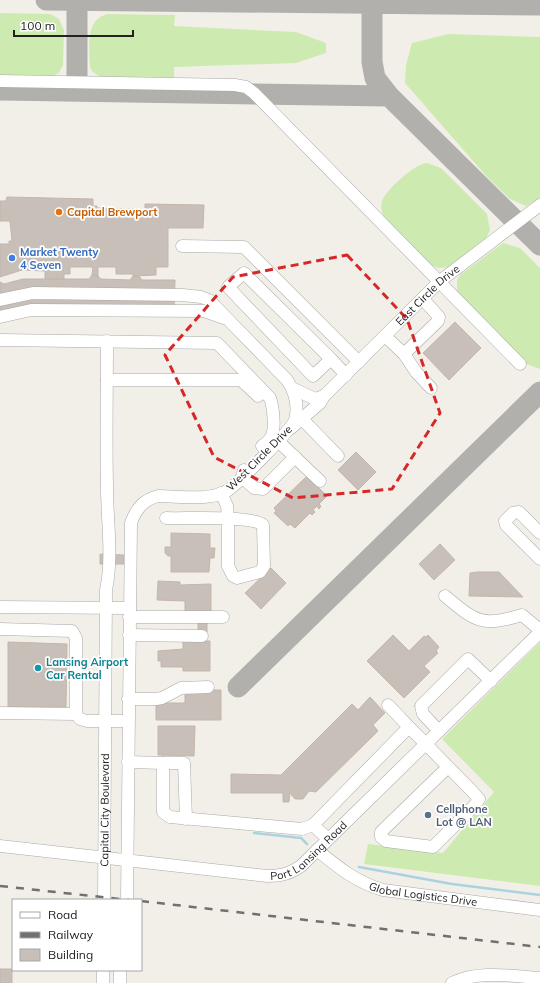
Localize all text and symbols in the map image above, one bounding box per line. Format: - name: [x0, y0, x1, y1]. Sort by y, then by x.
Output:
- scale bar: [14, 12, 133, 38]
- text: 100 m: [20, 18, 55, 33]
- place label: Capital Brewport: [67, 205, 157, 219]
- marker: Capital Brewport: [54, 207, 64, 217]
- place label: Market Twenty 4 Seven: [20, 245, 98, 272]
- marker: Market Twenty 4 Seven: [7, 253, 17, 263]
- street label: East Circle Drive: [392, 262, 462, 328]
- street label: West Circle Drive: [223, 422, 295, 494]
- place label: Lansing Airport Car Rental: [46, 655, 128, 682]
- marker: Lansing Airport Car Rental: [33, 663, 43, 673]
- street label: Capital City Boulevard: [97, 753, 112, 867]
- place label: Cellphone Lot @ LAN: [436, 802, 492, 829]
- marker: Cellphone Lot @ LAN: [423, 810, 433, 820]
- street label: Port Lansing Road: [270, 818, 350, 883]
- street label: Global Logistics Drive: [367, 879, 478, 909]
- legend: [12, 899, 142, 971]
- text: Road: [48, 907, 77, 922]
- text: Railway: [48, 927, 94, 942]
- text: Building: [48, 947, 93, 962]

